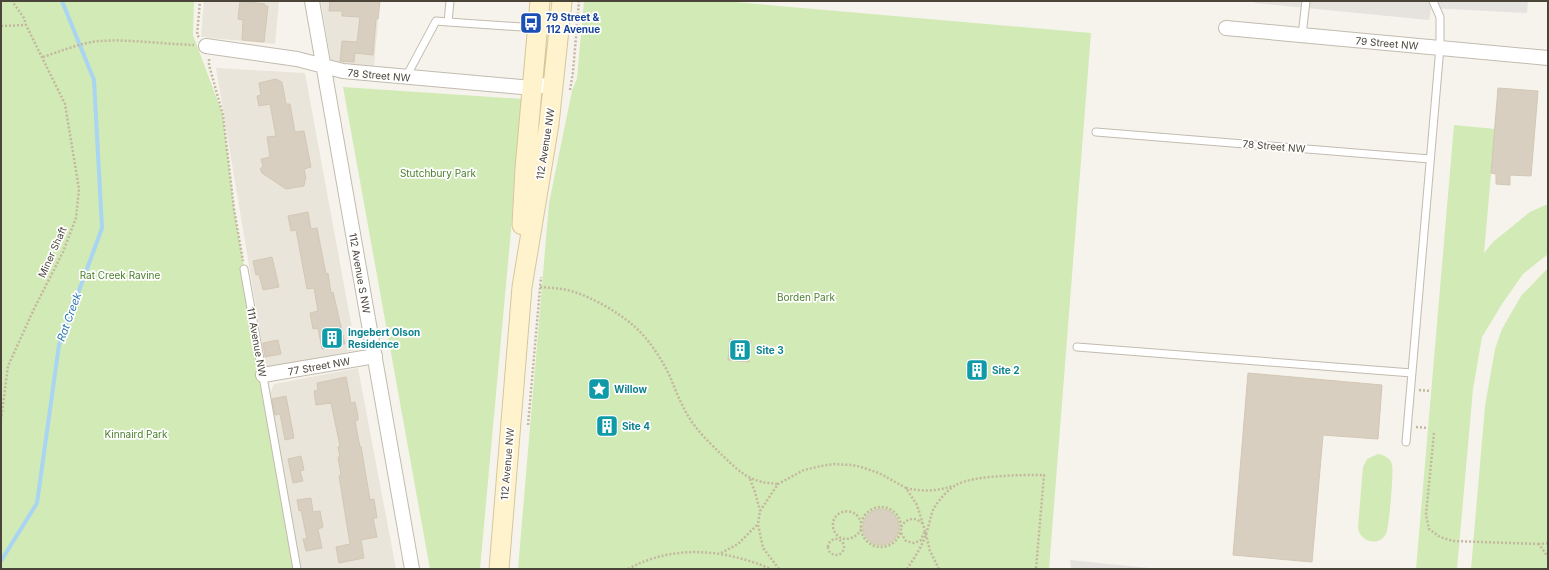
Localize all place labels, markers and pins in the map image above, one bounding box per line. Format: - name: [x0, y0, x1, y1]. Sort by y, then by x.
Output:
- bus stop icon: 79 Street & 112 Avenue: [518, 10, 544, 36]
- place label: 79 Street & 112 Avenue: [546, 11, 600, 35]
- building icon: Ingebert Olson Residence: [319, 325, 345, 351]
- place label: Ingebert Olson Residence: [348, 326, 420, 350]
- building icon: Site 3: [727, 337, 753, 363]
- place label: Site 3: [756, 344, 784, 356]
- building icon: Site 2: [964, 357, 990, 383]
- place label: Site 2: [992, 364, 1019, 376]
- place icon: Willow: [586, 376, 612, 402]
- place label: Willow: [614, 383, 648, 395]
- building icon: Site 4: [594, 413, 620, 439]
- place label: Site 4: [622, 420, 650, 432]

